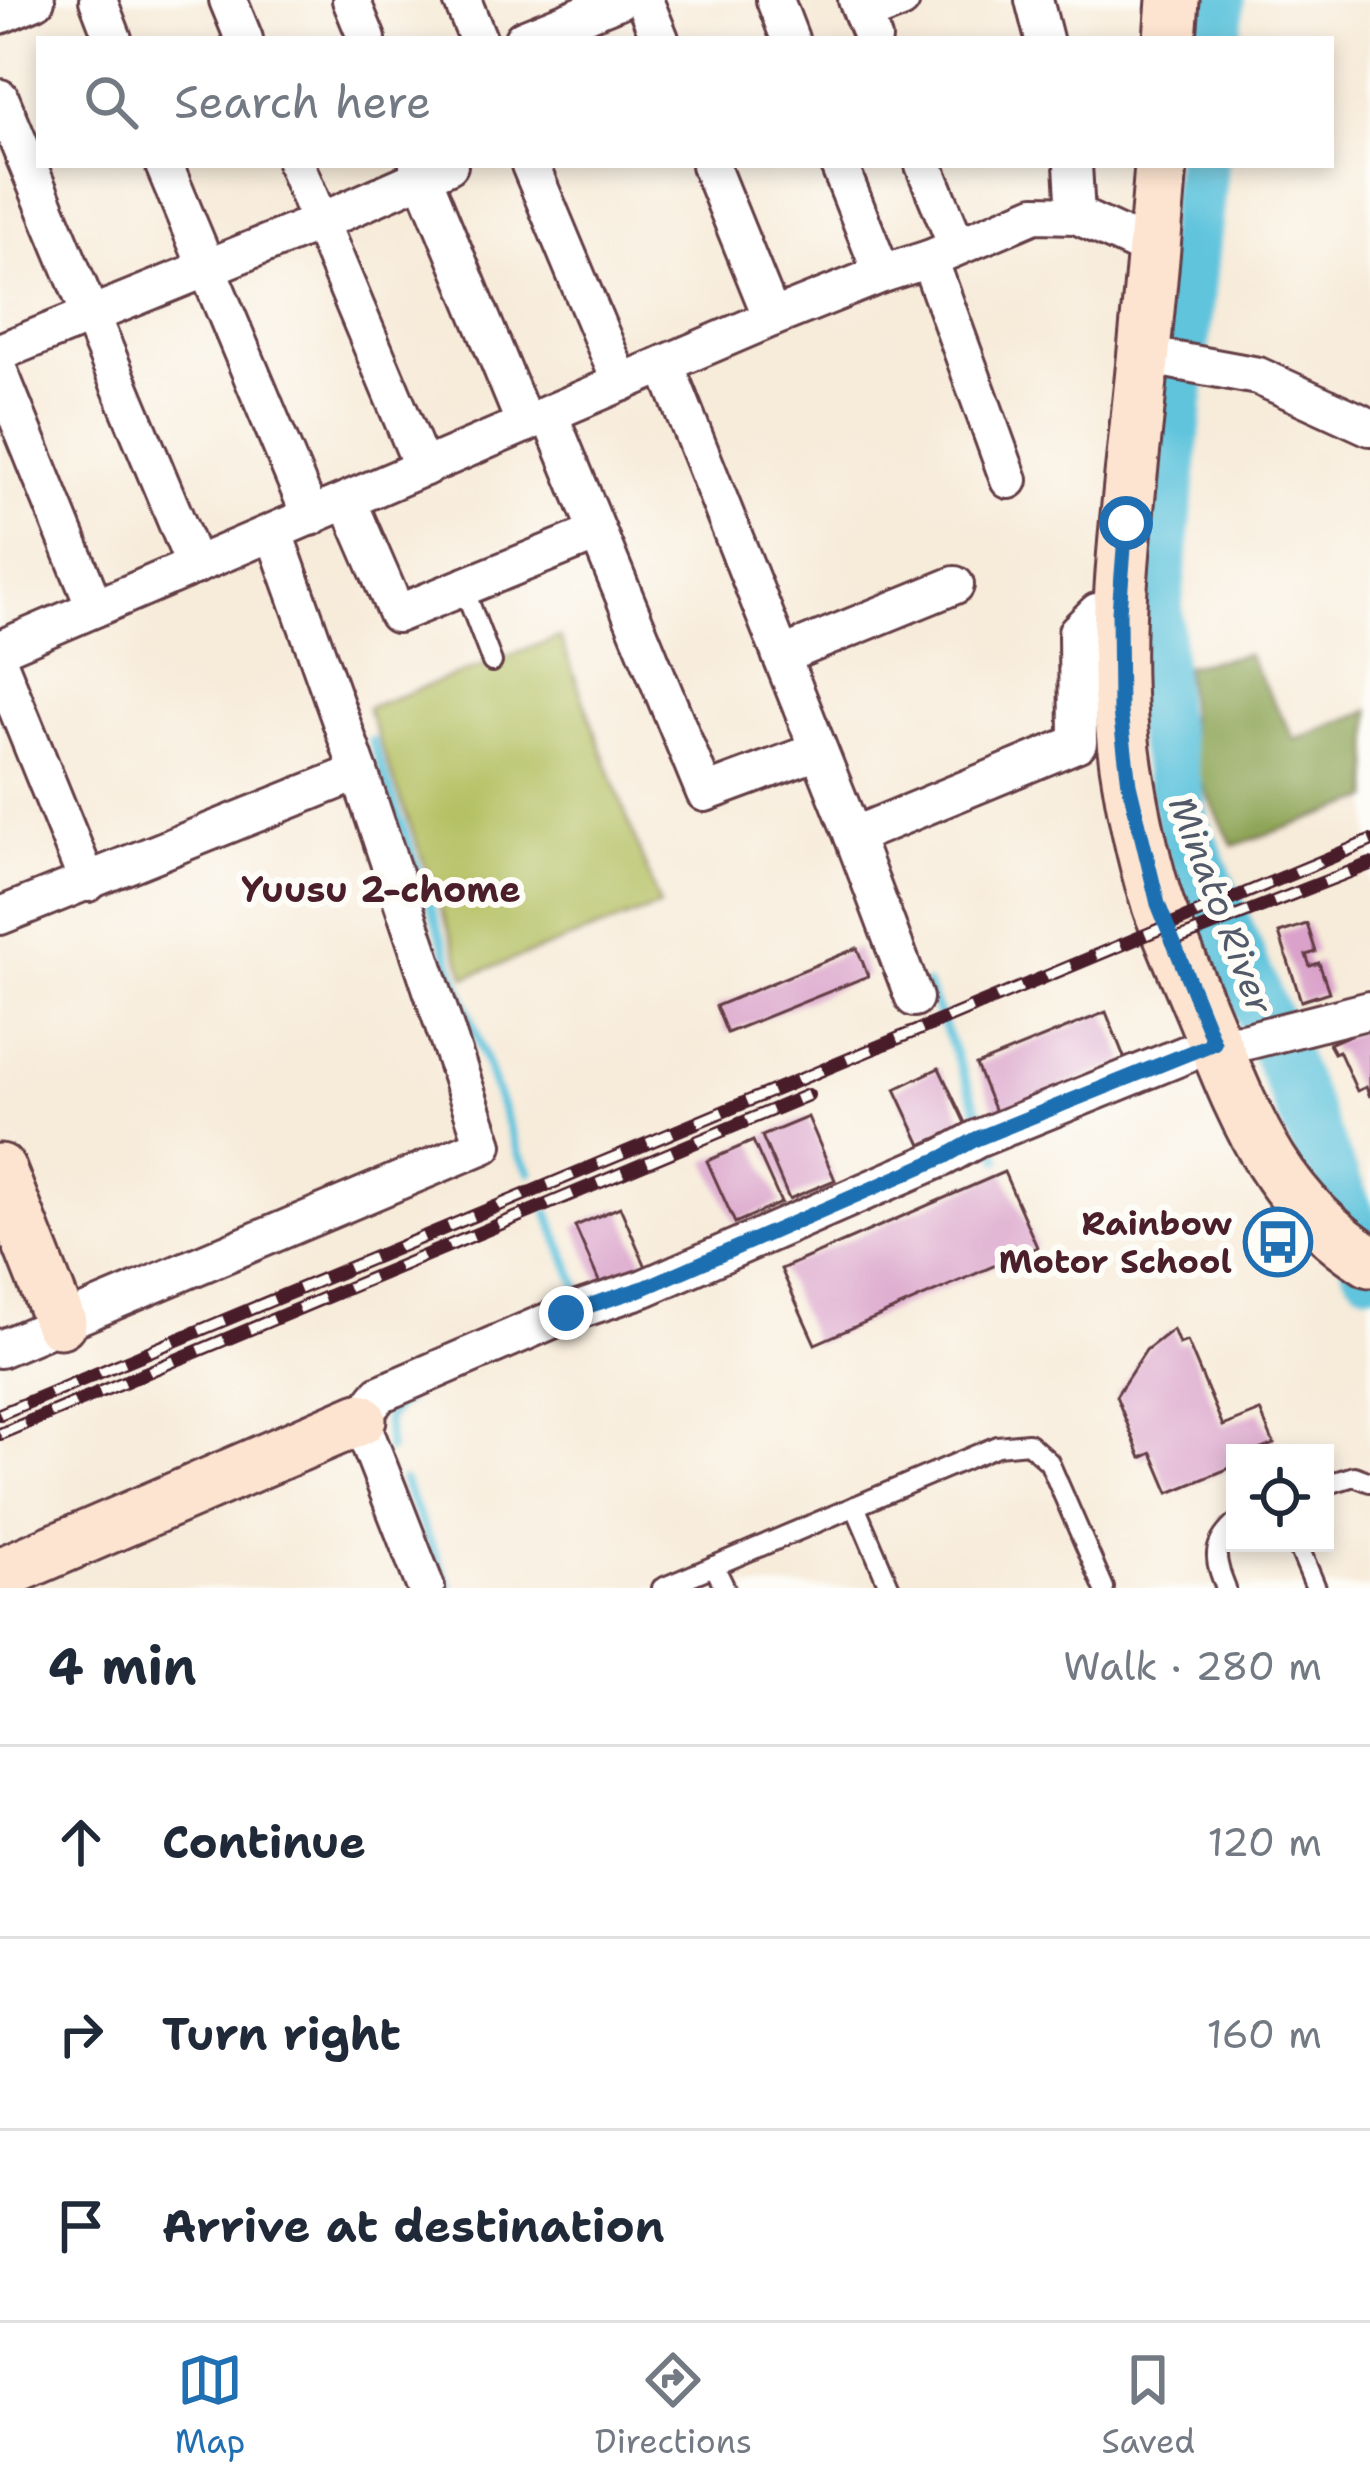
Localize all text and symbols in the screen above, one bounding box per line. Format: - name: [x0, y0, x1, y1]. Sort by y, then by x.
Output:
- search box: [36, 36, 1334, 168]
- icon: search: [78, 69, 144, 135]
- text: Search here: [174, 72, 431, 132]
- route start: [1099, 496, 1153, 550]
- water label: Minato River: [1157, 789, 1285, 1022]
- district label: Yuusu 2-chome: [241, 865, 521, 914]
- place label: Rainbow Motor School: [999, 1201, 1232, 1284]
- bus stop icon: Rainbow Motor School: [1243, 1207, 1313, 1277]
- route end: [539, 1286, 593, 1340]
- map controls: [1226, 1444, 1334, 1552]
- button: locate: [1226, 1444, 1334, 1552]
- text: 4 min: [48, 1632, 197, 1700]
- text: Walk · 280 m: [1063, 1640, 1322, 1692]
- icon: ahead: [48, 1809, 114, 1875]
- text: Continue: [162, 1812, 366, 1872]
- text: 120 m: [1207, 1816, 1322, 1868]
- icon: right: [48, 2001, 114, 2067]
- text: Turn right: [162, 2004, 401, 2064]
- text: 160 m: [1207, 2008, 1322, 2060]
- icon: arrive: [48, 2193, 114, 2259]
- text: Arrive at destination: [162, 2196, 665, 2256]
- tab: Map: [175, 2347, 245, 2464]
- tab: Directions: [595, 2347, 752, 2464]
- tab: Saved: [1102, 2347, 1195, 2464]

